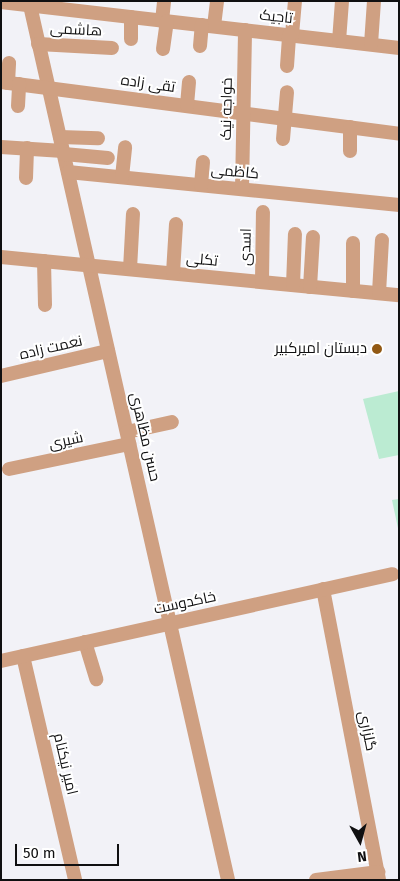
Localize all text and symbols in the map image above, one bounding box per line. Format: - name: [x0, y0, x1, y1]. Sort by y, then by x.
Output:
- street label: تاجیک: [258, 6, 294, 28]
- street label: هاشمی: [49, 20, 103, 40]
- street label: تقی زاده: [120, 71, 176, 97]
- street label: خواجه نیک: [217, 78, 237, 140]
- street label: کاظمی: [210, 161, 260, 183]
- street label: اسدی: [237, 228, 255, 266]
- street label: تکلی: [185, 250, 219, 270]
- street label: نعمت زاده: [18, 332, 84, 364]
- place label: دبستان امیرکبیر: [275, 340, 367, 358]
- marker: دبستان امیرکبیر: [371, 343, 383, 355]
- street label: حسن مظاهری: [126, 391, 164, 483]
- street label: شیری: [47, 429, 85, 453]
- street label: خاکدوست: [152, 588, 218, 618]
- street label: گلزاری: [354, 709, 380, 753]
- street label: امیر نیکنام: [49, 731, 81, 797]
- north arrow: [335, 816, 385, 866]
- scale bar: [18, 834, 121, 866]
- text: 50 m: [23, 844, 56, 862]
- text: N: [356, 847, 368, 865]

